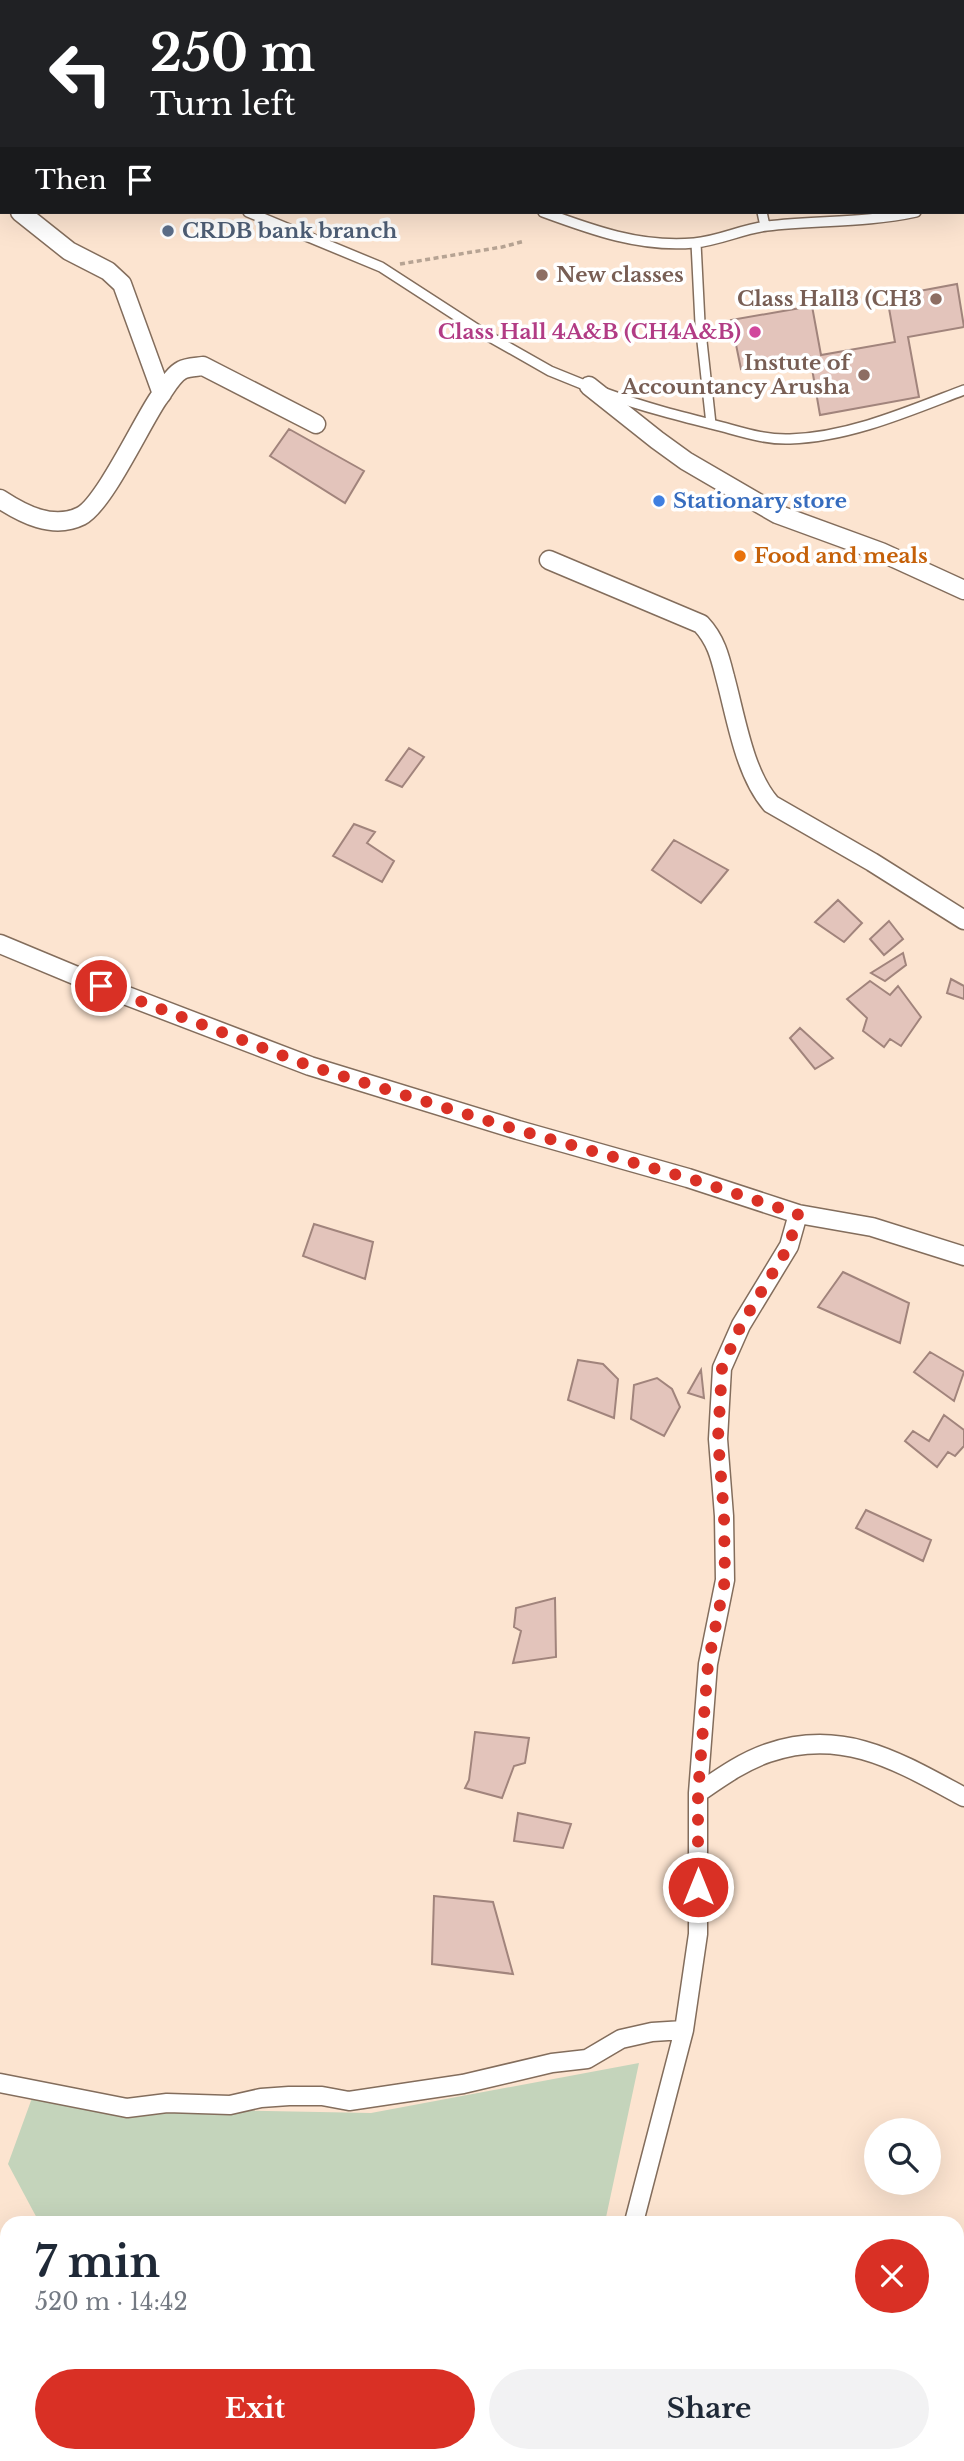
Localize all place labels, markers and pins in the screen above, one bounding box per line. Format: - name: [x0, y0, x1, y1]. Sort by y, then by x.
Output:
- place label: CRDB bank branch: [182, 218, 397, 244]
- marker: CRDB bank branch: [160, 223, 176, 239]
- place label: New classes: [556, 262, 684, 288]
- marker: New classes: [534, 267, 550, 283]
- place label: Class Hall3 (CH3: [737, 286, 922, 312]
- marker: Class Hall3 (CH3: [928, 291, 944, 307]
- place label: Class Hall 4A&B (CH4A&B): [438, 319, 741, 345]
- marker: Class Hall 4A&B (CH4A&B): [747, 324, 763, 340]
- place label: Instute of Accountancy Arusha: [621, 350, 853, 400]
- marker: Instute of Accountancy Arusha: [856, 367, 872, 383]
- place label: Stationary store: [673, 488, 847, 514]
- marker: Stationary store: [651, 493, 667, 509]
- place label: Food and meals: [754, 543, 928, 569]
- marker: Food and meals: [732, 548, 748, 564]
- pin: [71, 956, 131, 1016]

